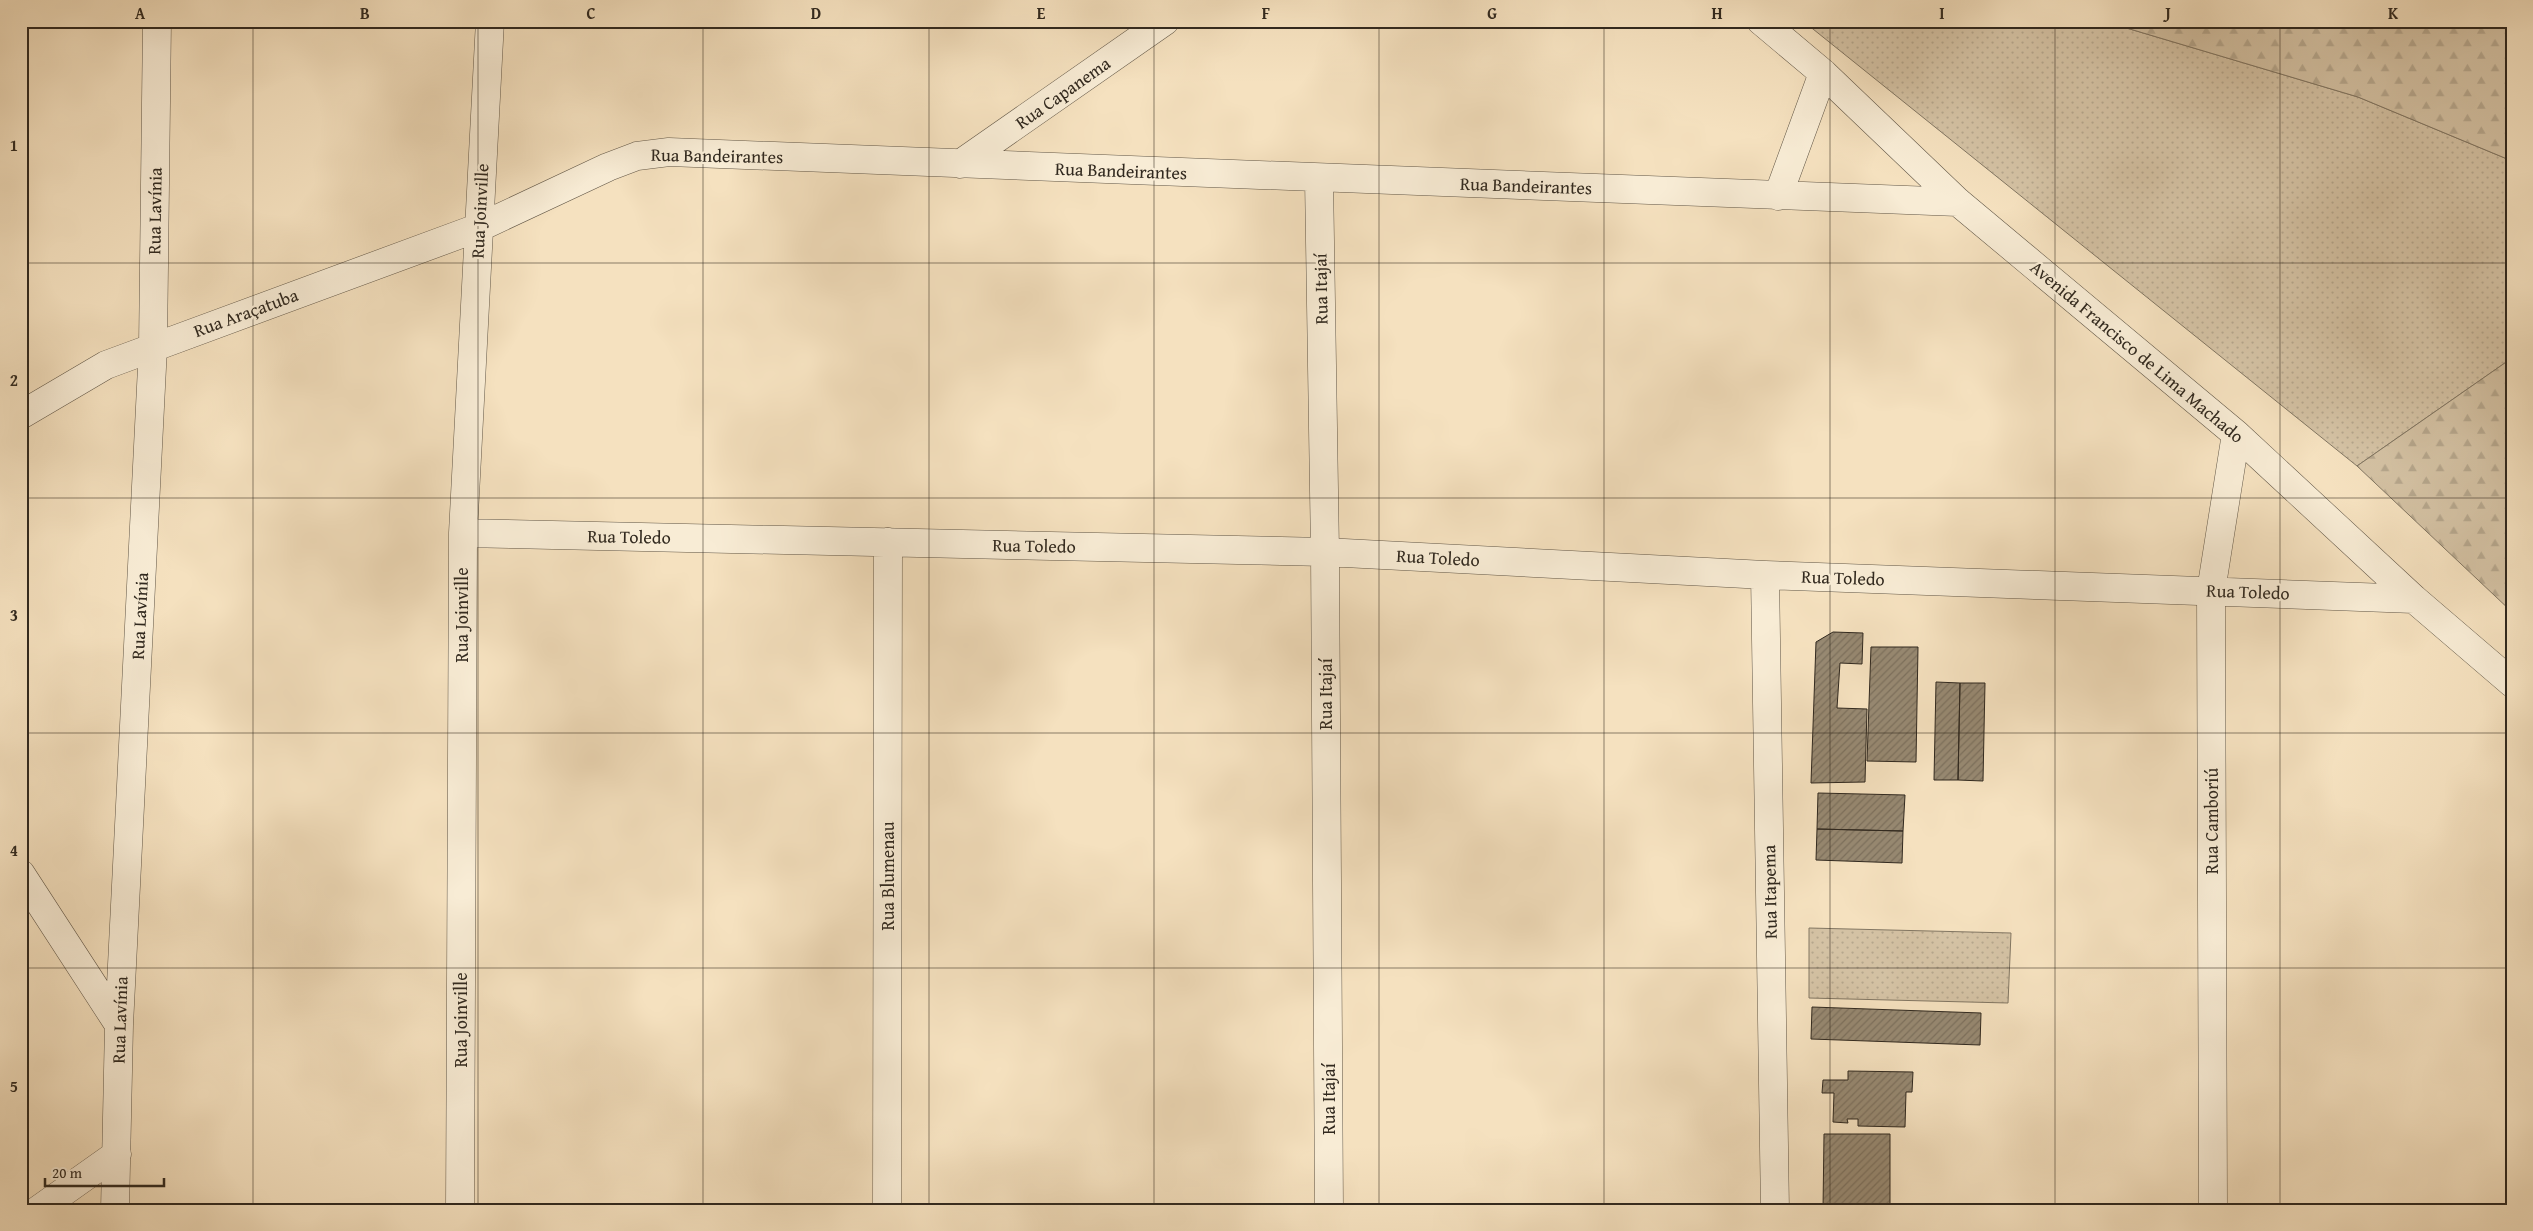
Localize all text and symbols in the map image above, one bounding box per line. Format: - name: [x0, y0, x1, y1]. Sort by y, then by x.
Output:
- text: A: [135, 1, 146, 25]
- text: B: [360, 1, 370, 25]
- text: C: [586, 1, 596, 25]
- text: D: [811, 1, 821, 25]
- text: E: [1037, 1, 1046, 25]
- text: F: [1262, 1, 1270, 25]
- text: G: [1487, 1, 1497, 25]
- text: H: [1711, 1, 1723, 25]
- text: I: [1939, 1, 1945, 25]
- text: J: [2162, 1, 2171, 25]
- text: K: [2388, 1, 2399, 25]
- street label: Rua Capanema: [1010, 49, 1116, 135]
- text: 1: [10, 133, 18, 157]
- street label: Rua Bandeirantes: [651, 141, 783, 170]
- street label: Rua Bandeirantes: [1054, 155, 1188, 186]
- street label: Rua Joinville: [464, 163, 495, 259]
- street label: Rua Lavínia: [140, 167, 169, 255]
- street label: Rua Bandeirantes: [1459, 170, 1593, 201]
- street label: Rua Itajaí: [1306, 252, 1335, 325]
- street label: Avenida Francisco de Lima Machado: [2025, 254, 2250, 449]
- street label: Rua Araçatuba: [190, 281, 302, 344]
- text: 2: [10, 368, 18, 392]
- street label: Rua Toledo: [587, 522, 671, 551]
- street label: Rua Toledo: [992, 531, 1076, 560]
- street label: Rua Toledo: [1396, 542, 1480, 573]
- street label: Rua Toledo: [1801, 563, 1885, 592]
- street label: Rua Joinville: [448, 567, 475, 663]
- street label: Rua Lavínia: [124, 571, 155, 660]
- street label: Rua Toledo: [2206, 577, 2290, 606]
- text: 3: [10, 603, 18, 627]
- street label: Rua Itajaí: [1312, 657, 1339, 730]
- street label: Rua Camboriú: [2198, 768, 2225, 874]
- street label: Rua Blumenau: [874, 821, 901, 931]
- text: 4: [10, 838, 18, 862]
- street label: Rua Itapema: [1755, 844, 1784, 939]
- street label: Rua Joinville: [447, 972, 474, 1068]
- street label: Rua Lavínia: [104, 975, 135, 1064]
- street label: Rua Itajaí: [1315, 1062, 1342, 1135]
- text: 5: [10, 1074, 18, 1098]
- scale bar: [45, 1156, 164, 1188]
- text: 20 m: [52, 1162, 83, 1183]

